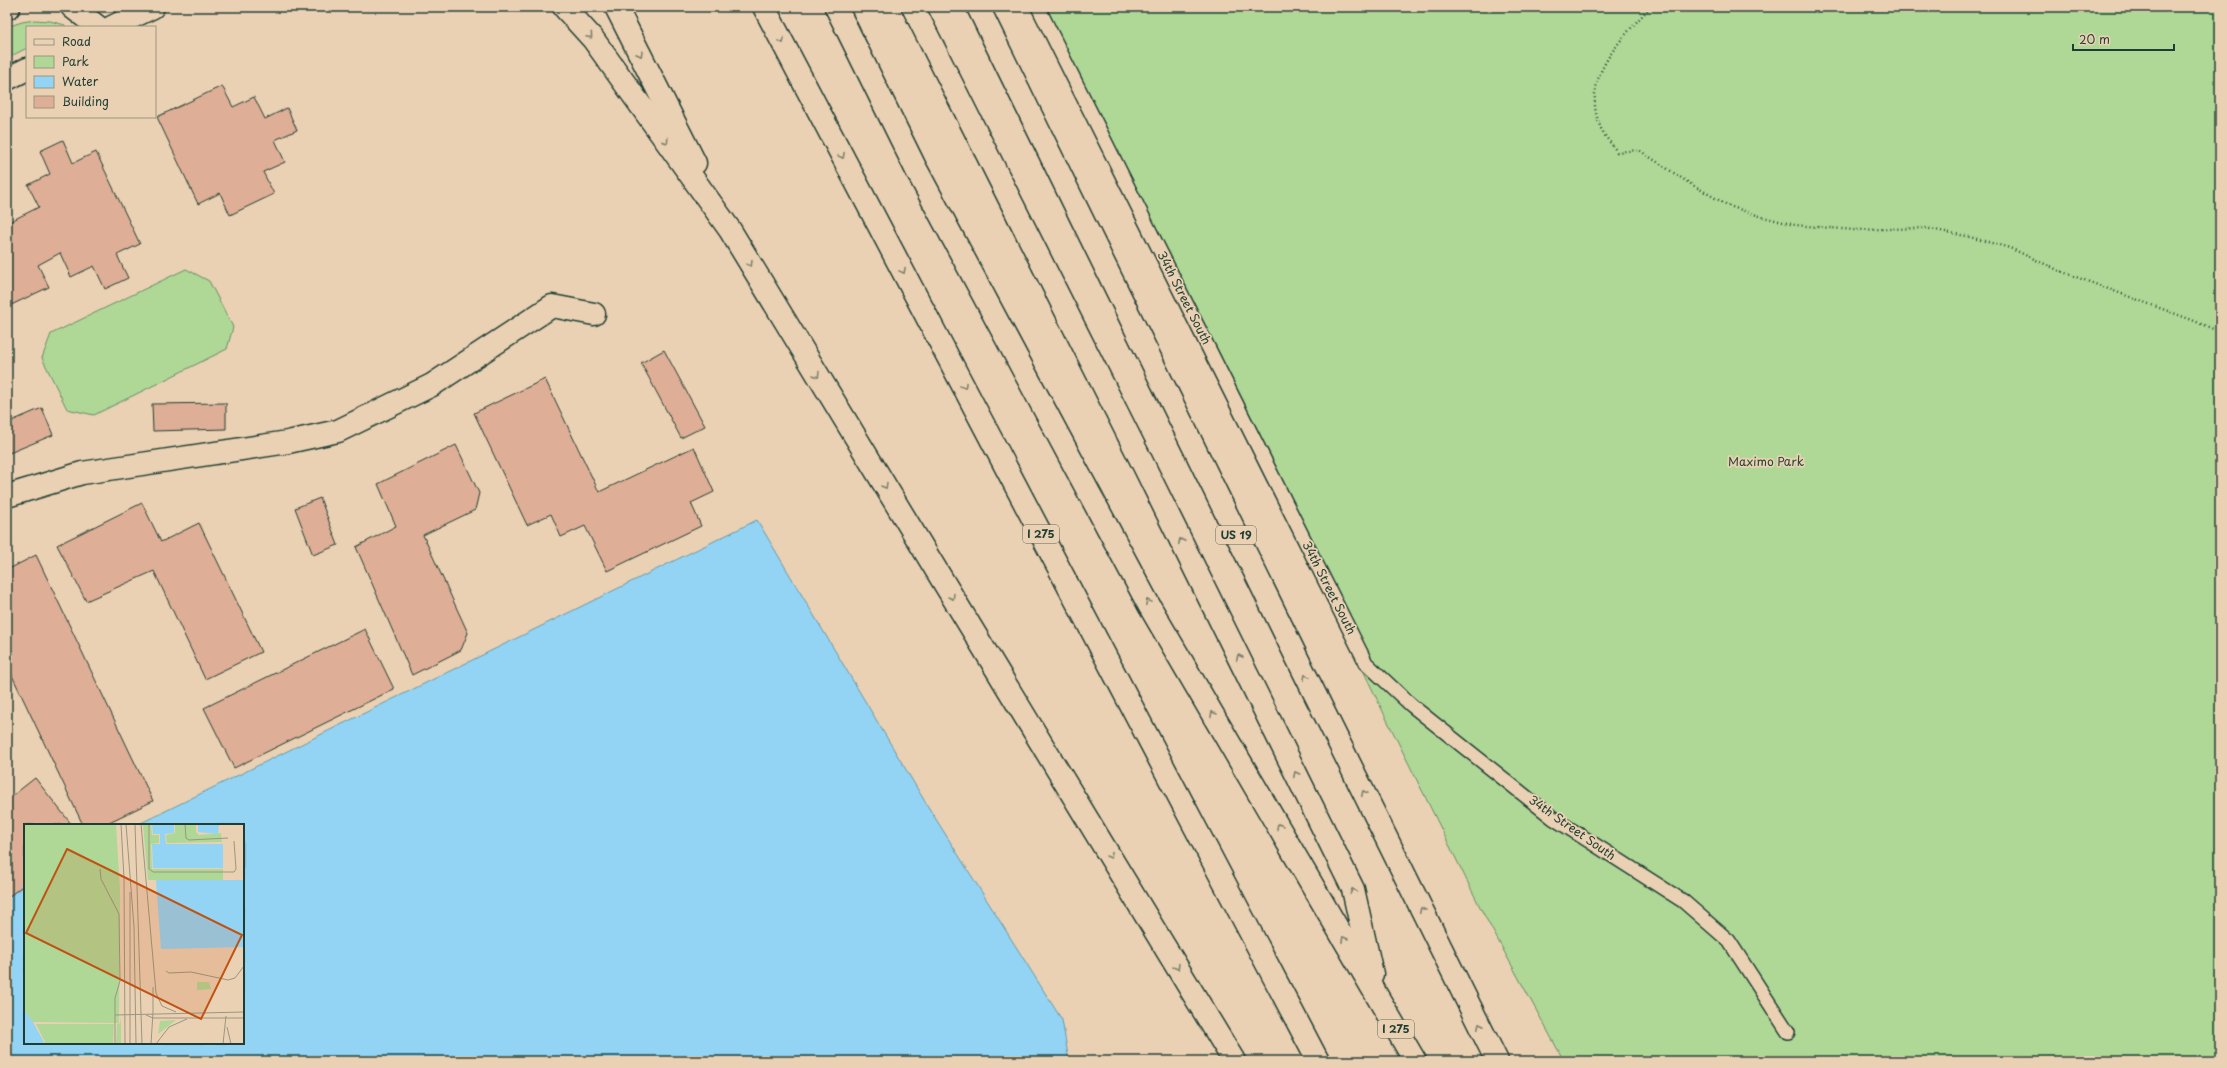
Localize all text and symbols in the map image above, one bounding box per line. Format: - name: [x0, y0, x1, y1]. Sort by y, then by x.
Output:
- legend: [26, 26, 156, 118]
- scale bar: [2073, 26, 2174, 52]
- text: 20 m: [2079, 30, 2110, 48]
- one-way arrow: [585, 31, 593, 39]
- text: Road: [62, 32, 91, 50]
- one-way arrow: [777, 37, 784, 45]
- one-way arrow: [635, 50, 643, 57]
- text: Park: [62, 52, 89, 70]
- text: Water: [62, 72, 99, 90]
- text: Building: [62, 92, 109, 110]
- one-way arrow: [661, 137, 668, 144]
- one-way arrow: [838, 152, 845, 160]
- street label: 34th Street South: [1154, 248, 1216, 347]
- one-way arrow: [745, 260, 752, 267]
- one-way arrow: [898, 267, 906, 275]
- one-way arrow: [813, 371, 820, 378]
- one-way arrow: [959, 382, 966, 390]
- park label: Maximo Park: [1728, 452, 1804, 470]
- one-way arrow: [880, 482, 888, 489]
- road number: I 275: [1023, 525, 1059, 543]
- road number: US 19: [1216, 526, 1256, 544]
- one-way arrow: [1178, 537, 1186, 545]
- street label: 34th Street South: [1299, 538, 1361, 637]
- one-way arrow: [948, 593, 955, 600]
- one-way arrow: [1145, 599, 1152, 606]
- one-way arrow: [1236, 654, 1243, 662]
- one-way arrow: [1303, 674, 1311, 681]
- one-way arrow: [1211, 711, 1218, 718]
- one-way arrow: [1293, 771, 1301, 778]
- one-way arrow: [1361, 790, 1369, 798]
- street label: 34th Street South: [1525, 790, 1620, 864]
- one-way arrow: [1277, 823, 1284, 830]
- inset map: [24, 824, 244, 1044]
- one-way arrow: [1105, 852, 1112, 859]
- one-way arrow: [1349, 887, 1357, 894]
- one-way arrow: [1419, 907, 1427, 914]
- one-way arrow: [1342, 936, 1349, 943]
- one-way arrow: [1172, 963, 1180, 970]
- road number: I 275: [1378, 1020, 1414, 1038]
- one-way arrow: [1477, 1023, 1485, 1030]

